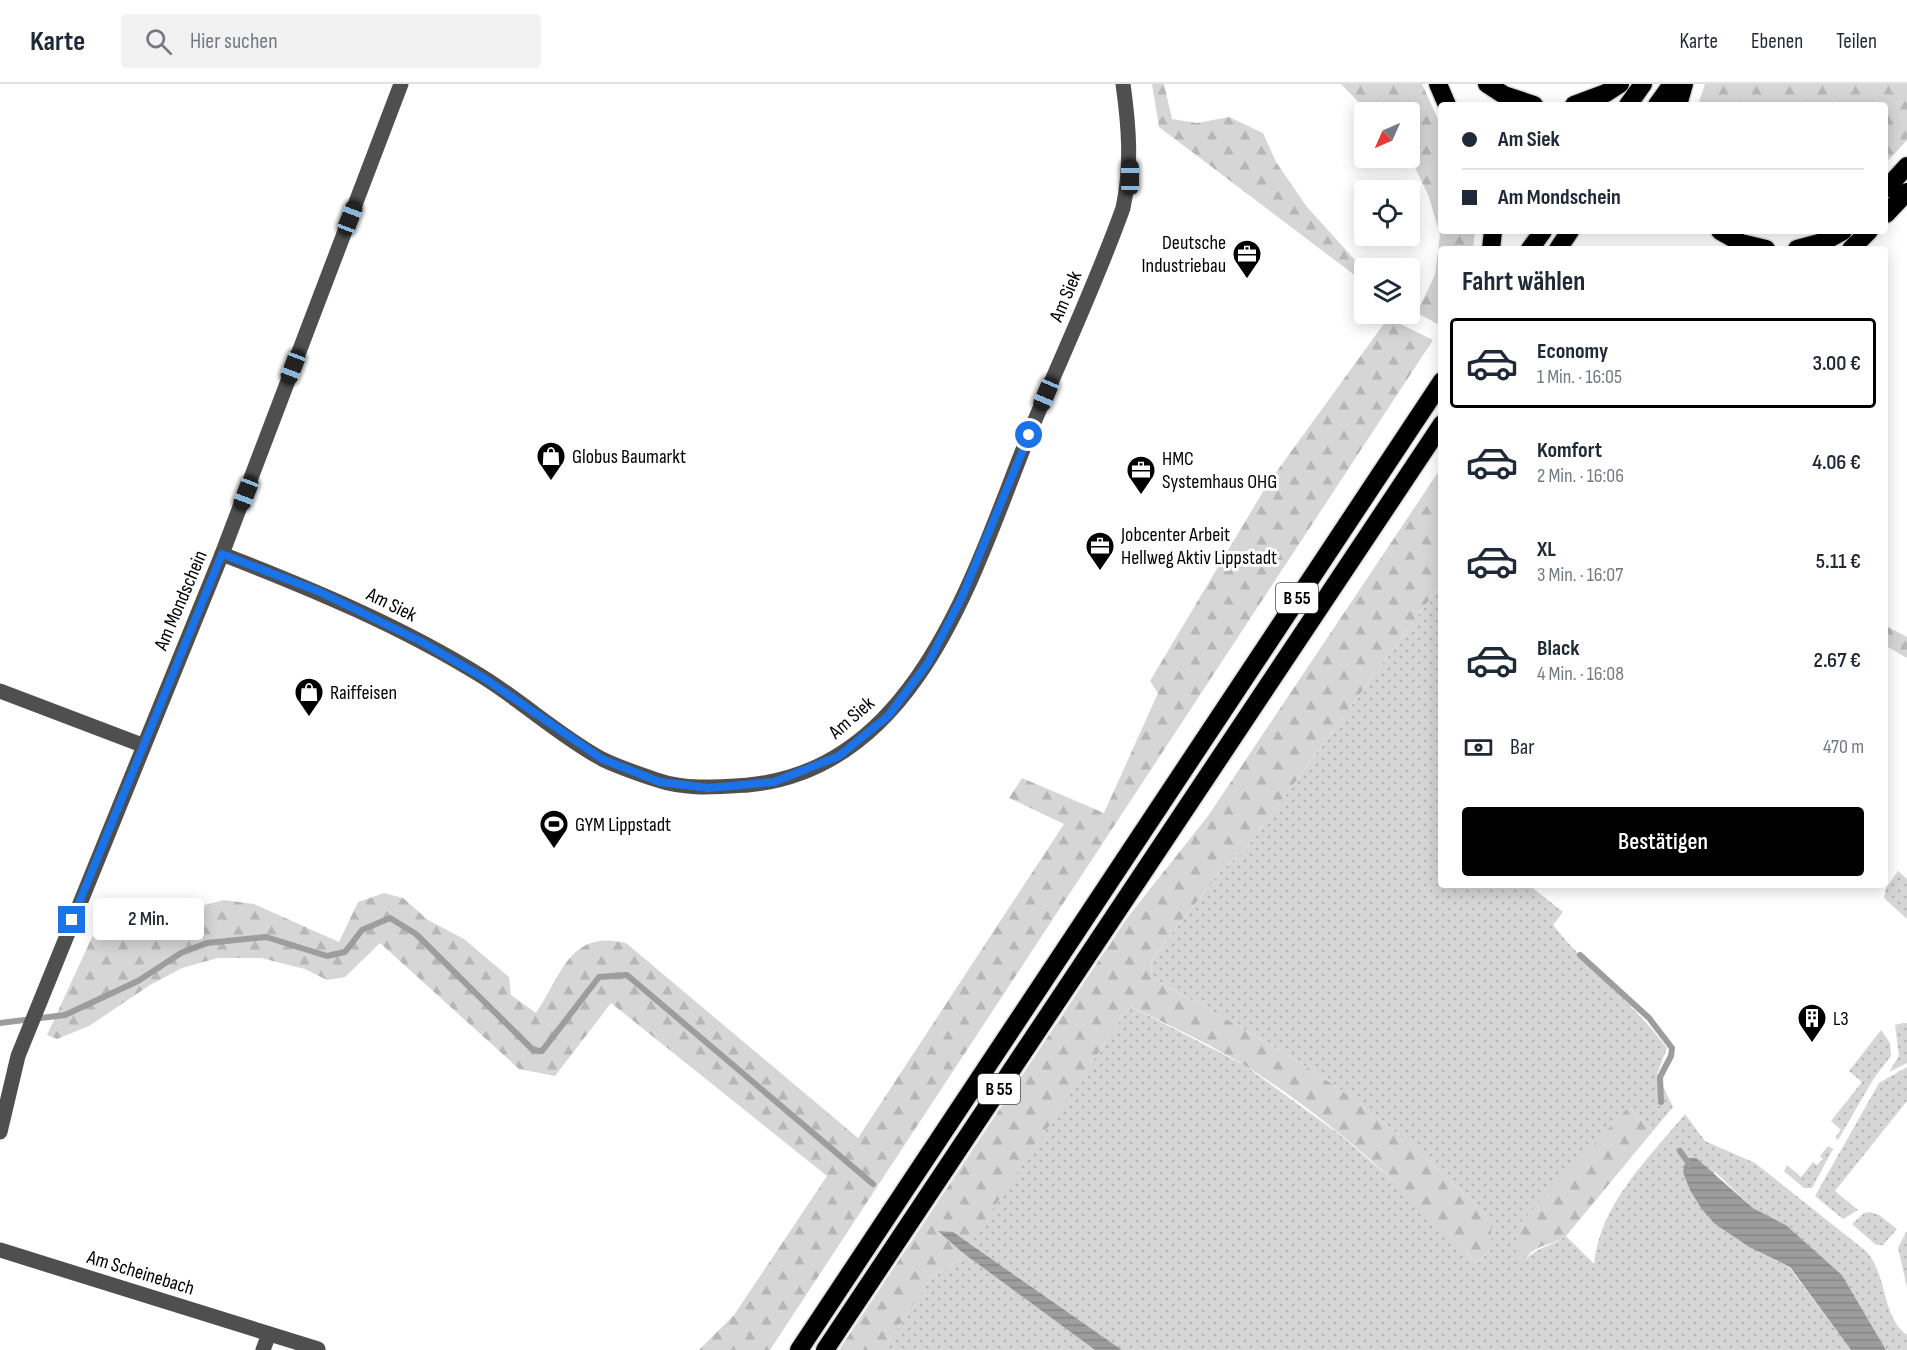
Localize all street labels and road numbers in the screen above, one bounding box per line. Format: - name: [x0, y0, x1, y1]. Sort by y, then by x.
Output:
- street label: Am Siek: [1044, 267, 1087, 326]
- street label: Am Mondschein: [149, 547, 213, 655]
- street label: Am Siek: [362, 582, 421, 627]
- road number: B 55: [1276, 583, 1318, 613]
- street label: Am Siek: [823, 691, 880, 745]
- road number: B 55: [978, 1074, 1020, 1104]
- street label: Am Scheinebach: [83, 1245, 197, 1301]

